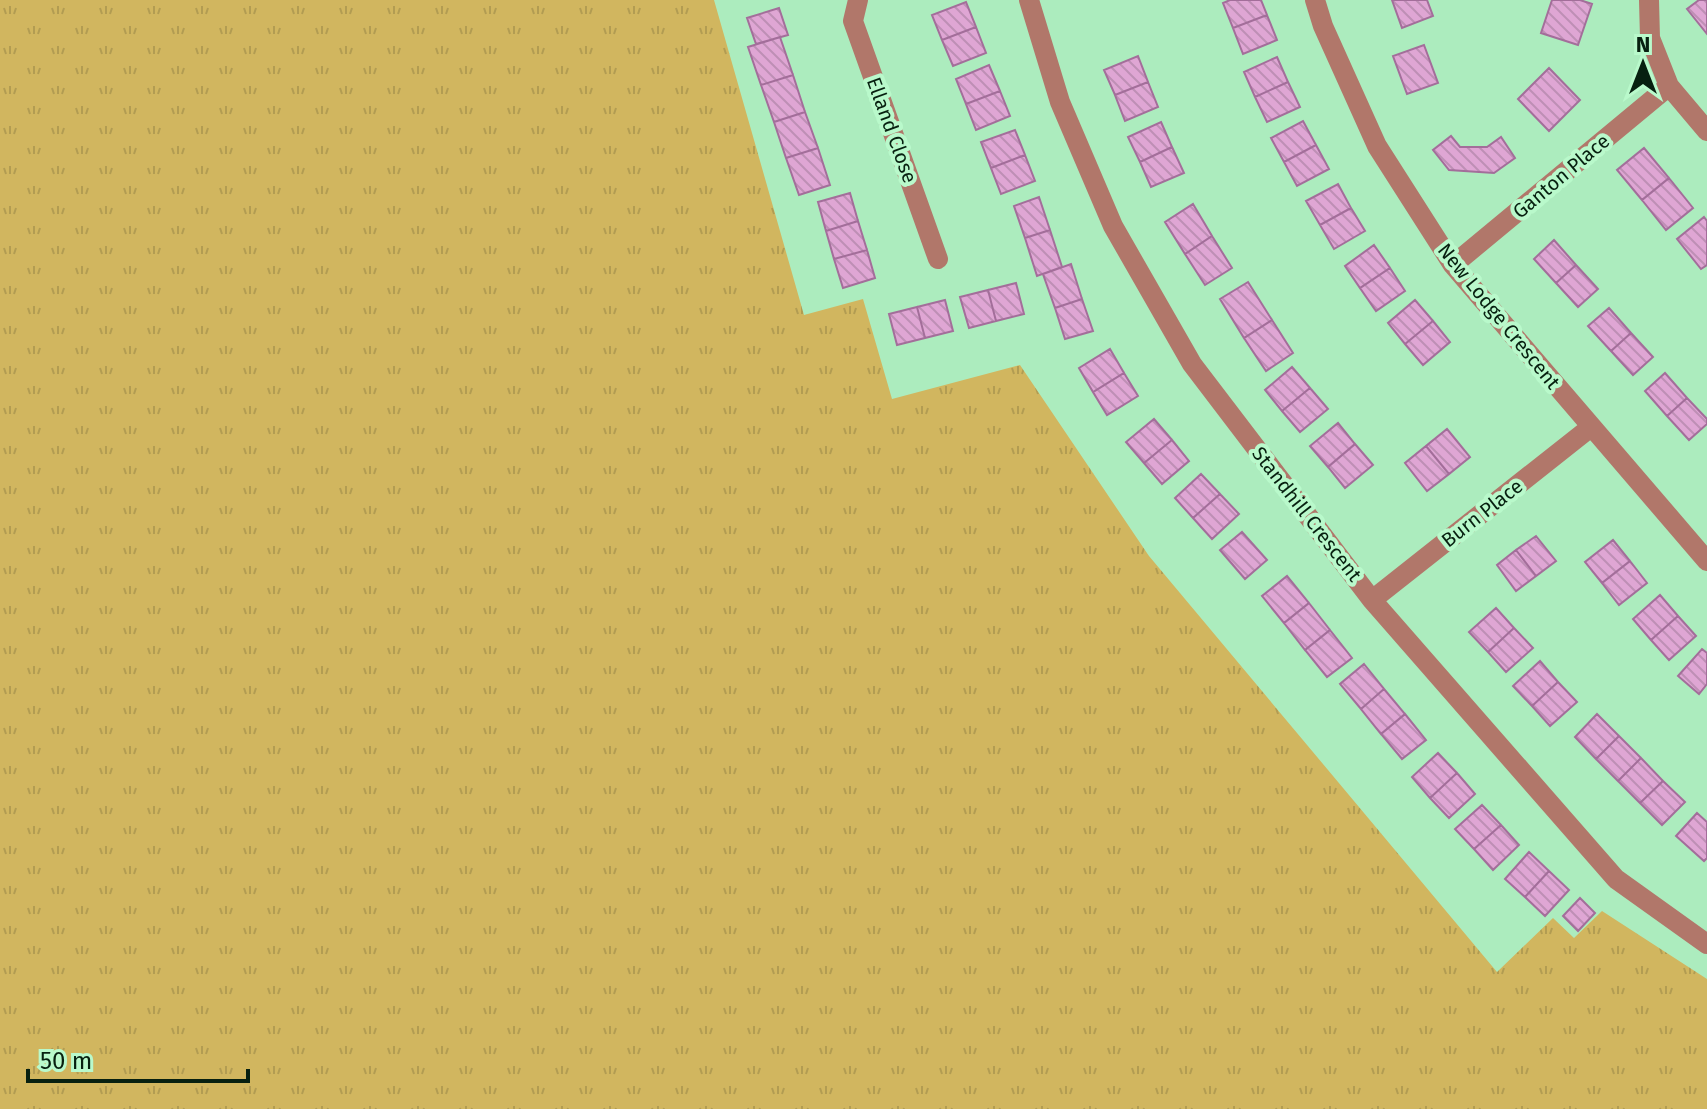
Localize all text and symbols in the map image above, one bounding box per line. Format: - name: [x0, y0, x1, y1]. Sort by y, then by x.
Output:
- north arrow: [1603, 24, 1683, 104]
- text: N: [1636, 31, 1650, 58]
- street label: Elland Close: [862, 74, 922, 186]
- street label: Ganton Place: [1508, 129, 1614, 223]
- street label: New Lodge Crescent: [1433, 238, 1566, 394]
- street label: Standhill Crescent: [1247, 442, 1367, 587]
- street label: Burn Place: [1437, 474, 1527, 552]
- scale bar: [28, 1033, 248, 1083]
- text: 50 m: [40, 1047, 92, 1075]

